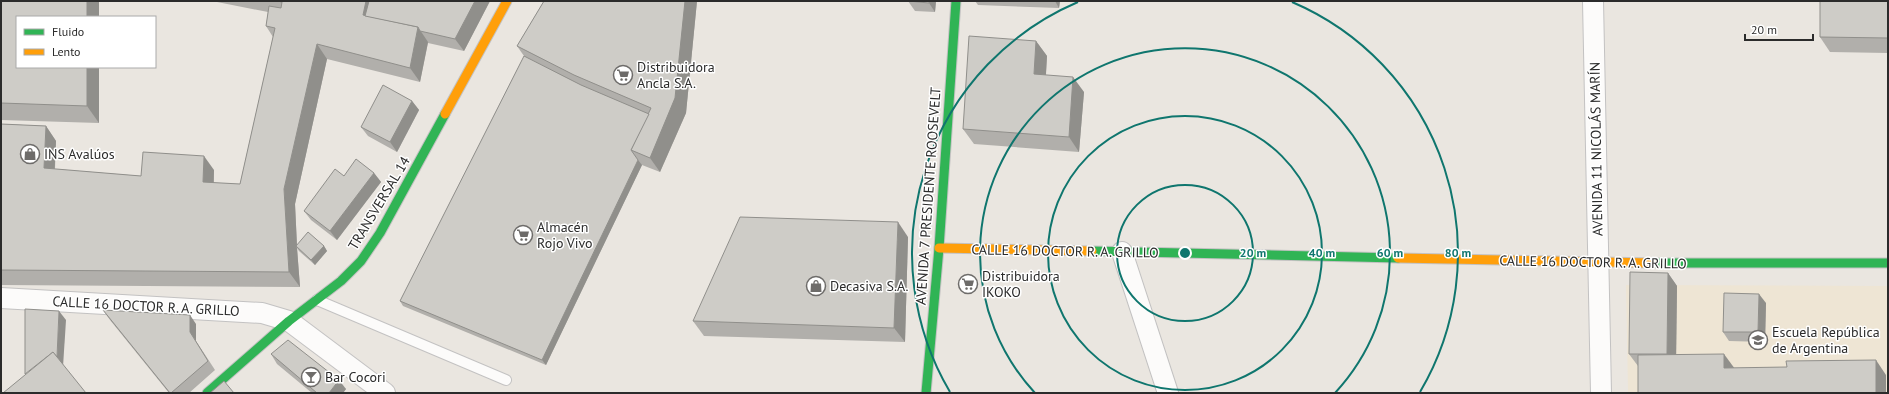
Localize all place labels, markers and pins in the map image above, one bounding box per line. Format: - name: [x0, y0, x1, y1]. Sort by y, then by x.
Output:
- place label: Distribuidora Ancla S.A.: [637, 58, 715, 92]
- supermarket icon: Distribuidora Ancla S.A.: [612, 64, 634, 86]
- shop icon: INS Avalúos: [19, 143, 41, 165]
- place label: INS Avalúos: [44, 145, 115, 163]
- place label: Almacén Rojo Vivo: [537, 218, 593, 252]
- supermarket icon: Almacén Rojo Vivo: [512, 224, 534, 246]
- centre of rings: [1178, 246, 1192, 260]
- place label: Distribuidora IKOKO: [982, 267, 1060, 301]
- supermarket icon: Distribuidora IKOKO: [957, 273, 979, 295]
- shop icon: Decasiva S.A.: [805, 275, 827, 297]
- place label: Decasiva S.A.: [830, 277, 908, 295]
- place label: Escuela República de Argentina: [1772, 323, 1880, 357]
- school or university icon: Escuela República de Argentina: [1747, 329, 1769, 351]
- bar icon: Bar Cocori: [300, 366, 322, 388]
- place label: Bar Cocori: [325, 368, 386, 386]

